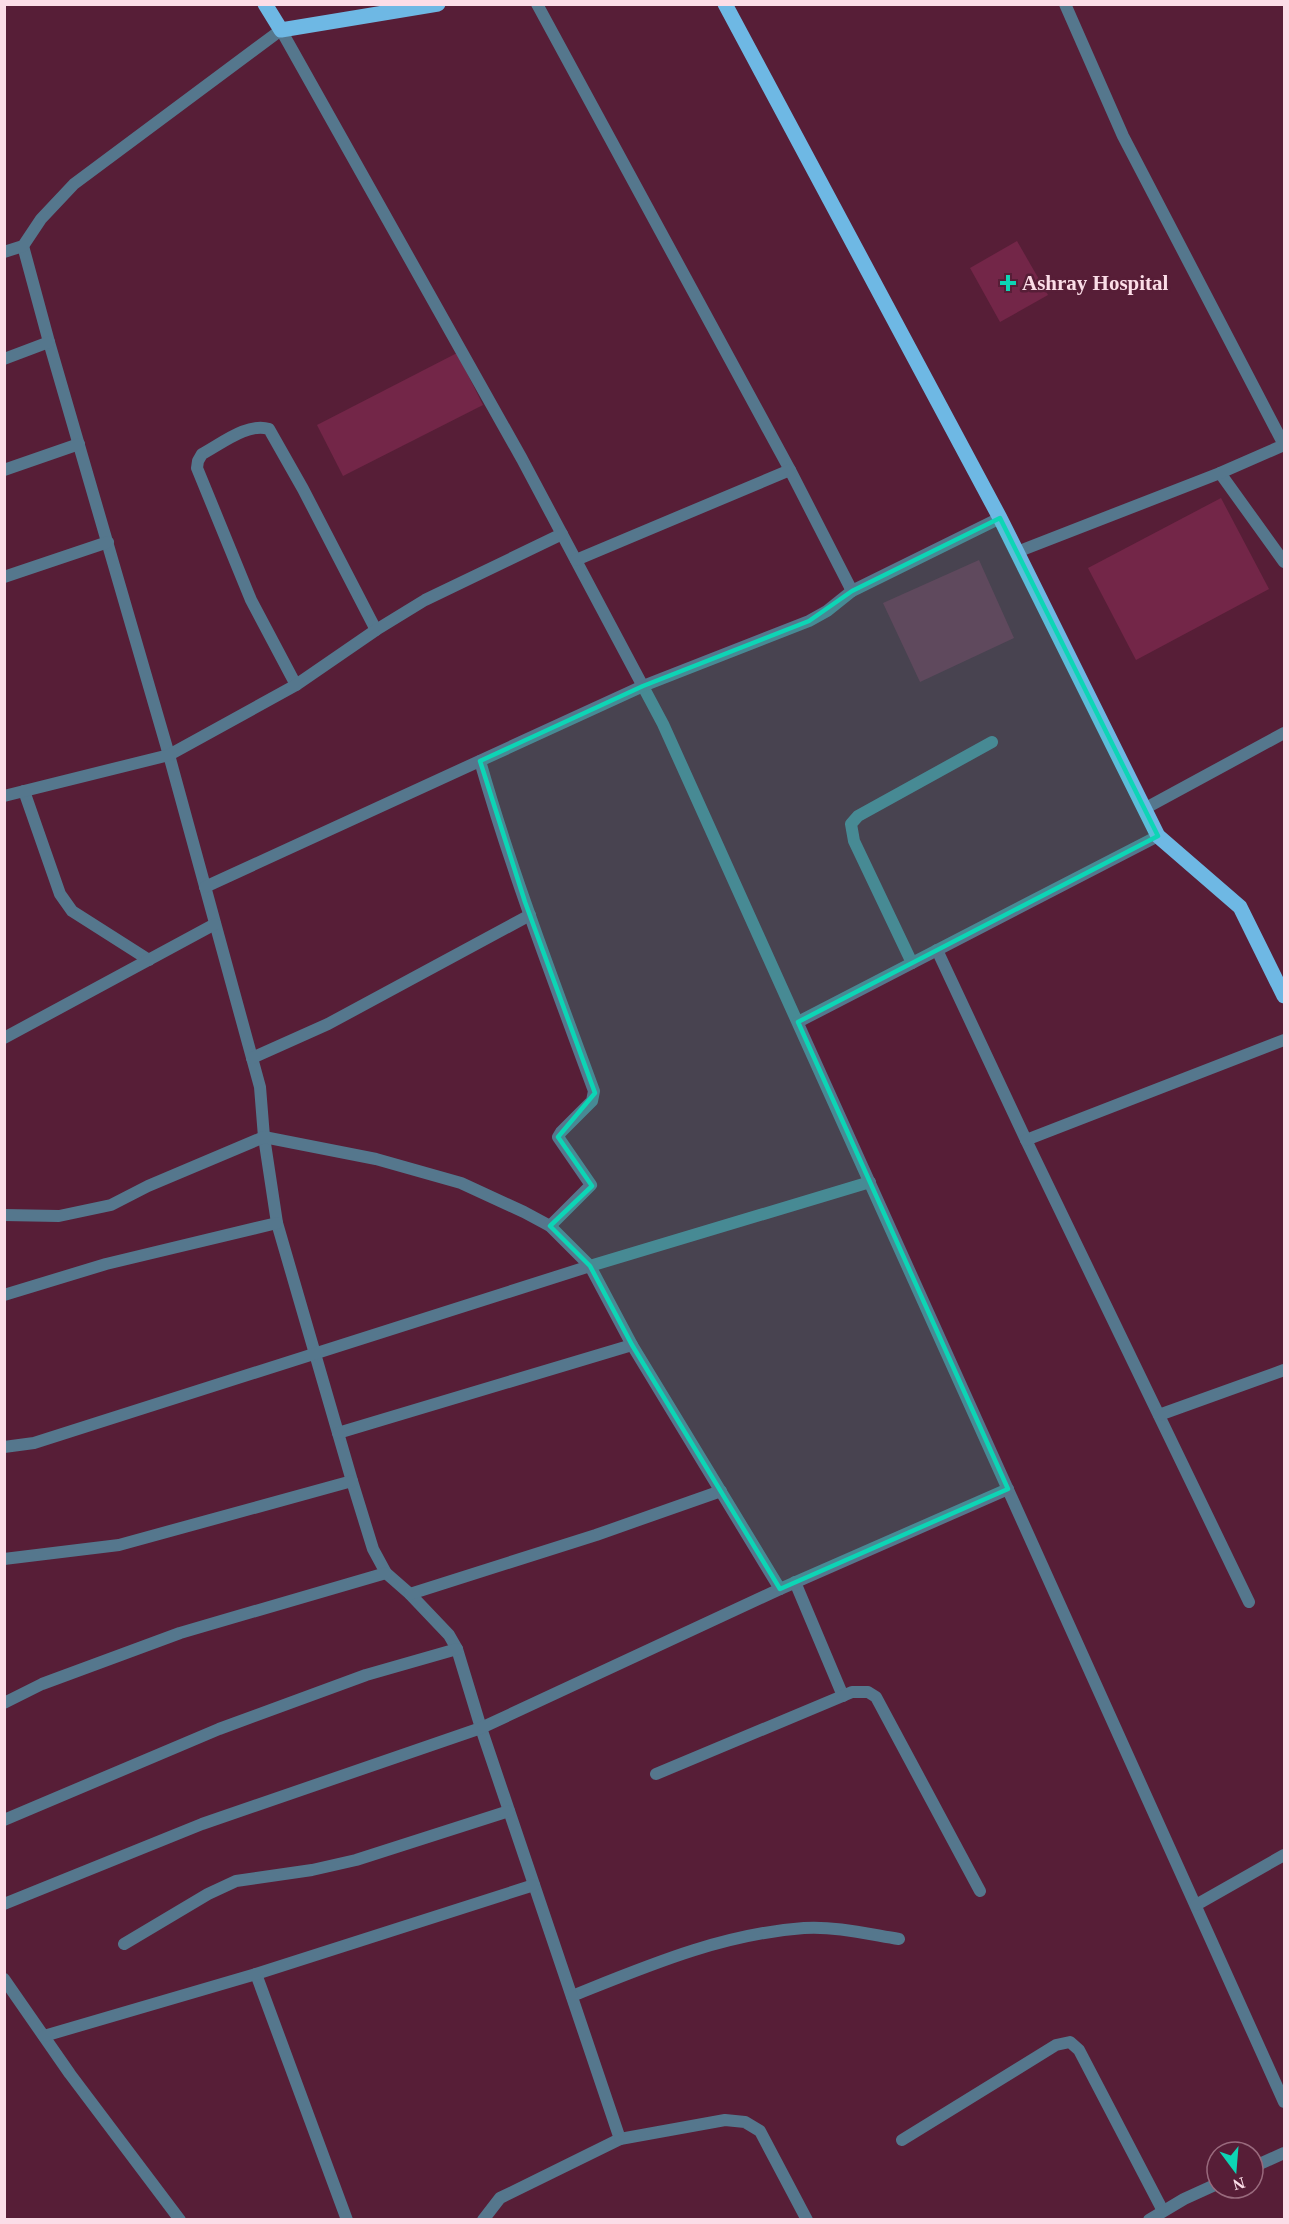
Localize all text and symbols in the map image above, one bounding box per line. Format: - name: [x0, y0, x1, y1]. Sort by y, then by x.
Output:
- place label: Ashray Hospital: [1022, 271, 1169, 295]
- marker: Ashray Hospital: [999, 274, 1017, 292]
- north arrow: [1205, 2140, 1265, 2200]
- text: N: [1231, 2174, 1247, 2194]

